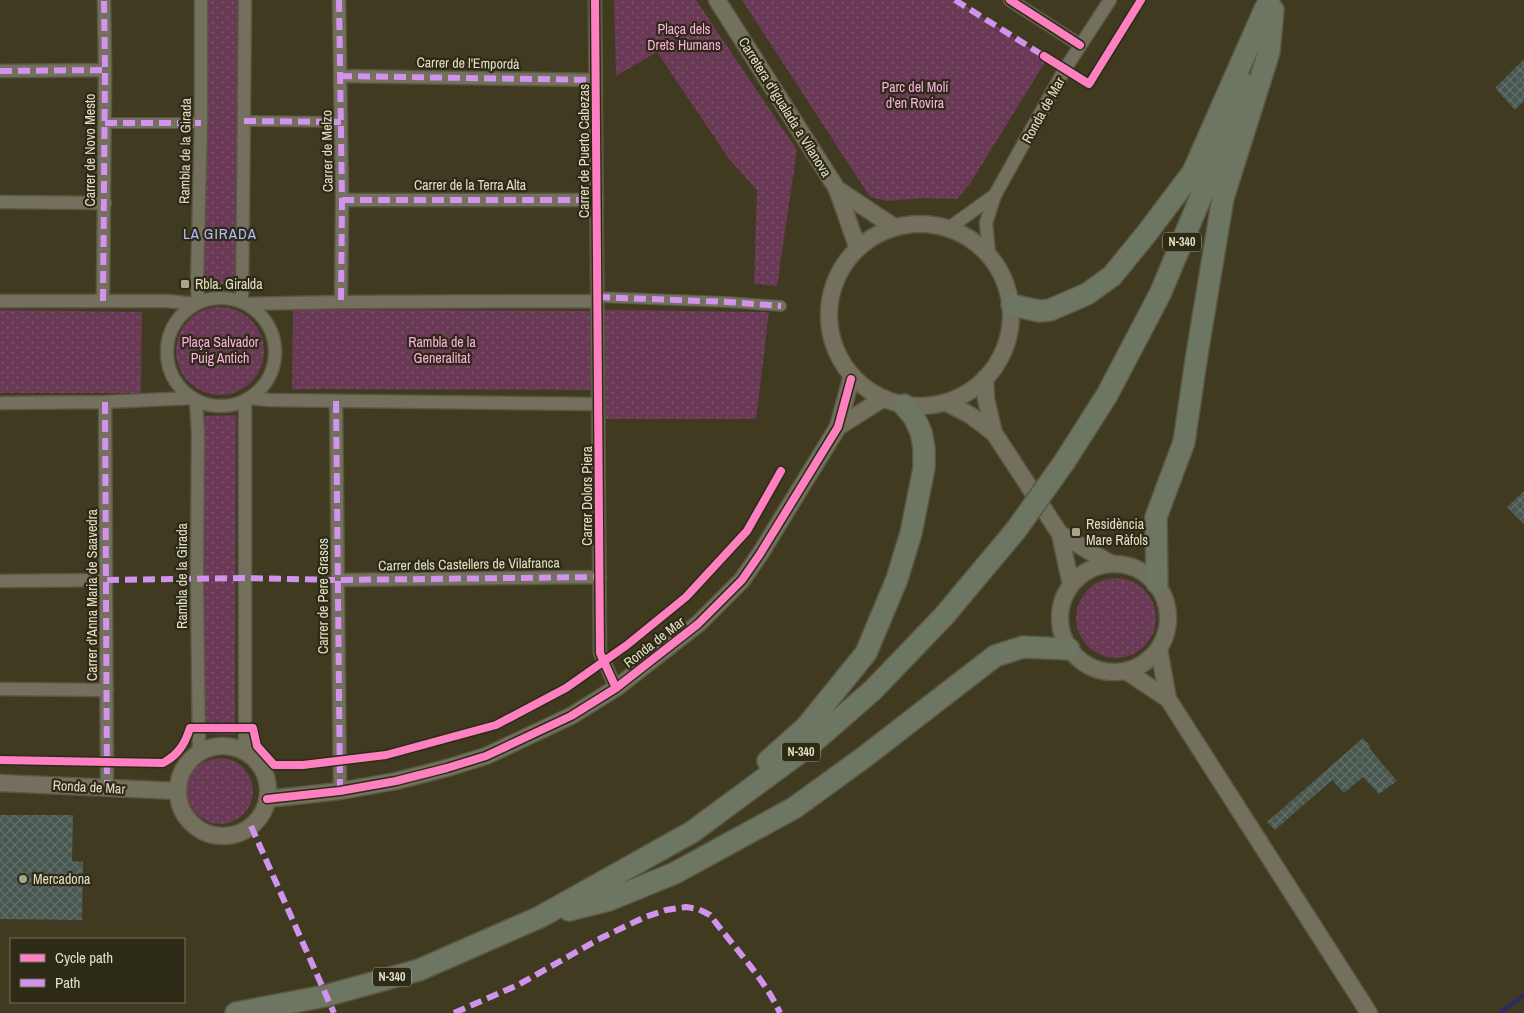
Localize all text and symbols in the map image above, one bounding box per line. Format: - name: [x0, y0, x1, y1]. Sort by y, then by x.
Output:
- park label: Plaça dels Drets Humans: [647, 20, 721, 54]
- street label: Carretera d'Igualada a Vilanova: [735, 34, 836, 181]
- street label: Carrer de l'Empordà: [416, 53, 520, 73]
- street label: Ronda de Mar: [1017, 74, 1069, 146]
- park label: Parc del Molí d'en Rovira: [882, 78, 949, 112]
- street label: Carrer de Puerto Cabezas: [575, 84, 593, 218]
- street label: Carrer de Novo Mesto: [81, 94, 99, 206]
- street label: Rambla de la Girada: [175, 97, 195, 204]
- street label: Carrer de Melzo: [317, 110, 337, 192]
- street label: Carrer de la Terra Alta: [414, 176, 527, 194]
- district label: LA GIRADA: [183, 223, 257, 244]
- road number: N-340: [1163, 232, 1201, 252]
- place label: Rbla. Giralda: [195, 275, 263, 293]
- marker: Rbla. Giralda: [179, 278, 191, 290]
- park label: Plaça Salvador Puig Antich: [181, 333, 259, 367]
- park label: Rambla de la Generalitat: [408, 333, 476, 367]
- street label: Carrer Dolors Piera: [578, 446, 596, 546]
- street label: Carrer d'Anna Maria de Saavedra: [83, 508, 101, 681]
- place label: Residència Mare Ràfols: [1086, 515, 1148, 549]
- street label: Rambla de la Girada: [173, 522, 191, 629]
- marker: Residència Mare Ràfols: [1070, 526, 1082, 538]
- street label: Carrer de Pere Grasos: [314, 538, 332, 654]
- street label: Carrer dels Castellers de Vilafranca: [378, 553, 561, 575]
- street label: Ronda de Mar: [620, 612, 688, 671]
- road number: N-340: [782, 742, 820, 762]
- street label: Ronda de Mar: [52, 776, 126, 798]
- place label: Mercadona: [33, 870, 91, 888]
- marker: Mercadona: [17, 873, 29, 885]
- legend: [10, 938, 185, 1003]
- text: Cycle path: [55, 947, 113, 968]
- road number: N-340: [373, 968, 411, 986]
- text: Path: [55, 972, 80, 993]

